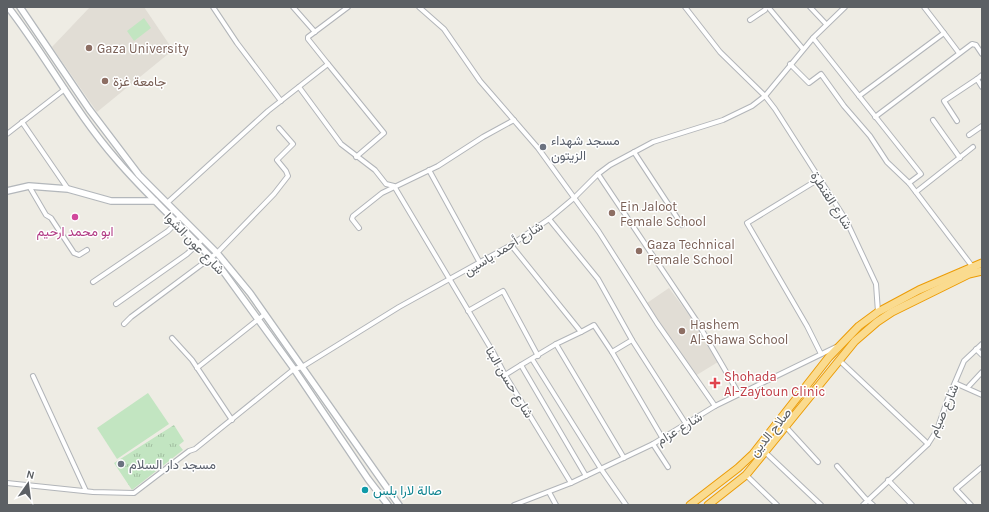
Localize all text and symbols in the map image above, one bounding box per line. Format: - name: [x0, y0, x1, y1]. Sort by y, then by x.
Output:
- place label: Gaza University: [97, 41, 189, 56]
- marker: Gaza University: [84, 43, 94, 53]
- place label: جامعة غزة: [113, 74, 166, 90]
- marker: جامعة غزة: [100, 76, 110, 86]
- place label: مسجد شهداء الزيتون: [551, 133, 620, 164]
- marker: مسجد شهداء الزيتون: [538, 142, 548, 152]
- street label: شارع القنطرة: [806, 169, 856, 233]
- place label: Ein Jaloot Female School: [620, 199, 706, 229]
- marker: Ein Jaloot Female School: [607, 208, 617, 218]
- street label: شارع عون الشوا: [160, 209, 228, 279]
- marker: ابو محمد ارحيم: [70, 212, 80, 222]
- street label: شارع أحمد ياسين: [461, 218, 547, 281]
- place label: ابو محمد ارحيم: [36, 224, 114, 240]
- place label: Gaza Technical Female School: [647, 237, 735, 267]
- marker: Gaza Technical Female School: [634, 246, 644, 256]
- place label: Hashem Al-Shawa School: [690, 317, 788, 347]
- marker: Hashem Al-Shawa School: [677, 326, 687, 336]
- street label: شارع حسن البنا: [481, 344, 537, 422]
- place label: Shohada Al-Zaytoun Clinic: [724, 369, 825, 399]
- marker: Shohada Al-Zaytoun Clinic: [709, 377, 721, 389]
- street label: شارع صيام: [925, 382, 964, 440]
- street label: صلاح الدين: [746, 405, 796, 461]
- street label: شارع عزام: [654, 409, 706, 450]
- place label: مسجد دار السلام: [129, 457, 216, 473]
- marker: مسجد دار السلام: [116, 459, 126, 469]
- north arrow: [8, 464, 48, 504]
- text: N: [25, 468, 36, 482]
- place label: صالة لارا بلس: [373, 483, 442, 499]
- marker: صالة لارا بلس: [360, 485, 370, 495]

